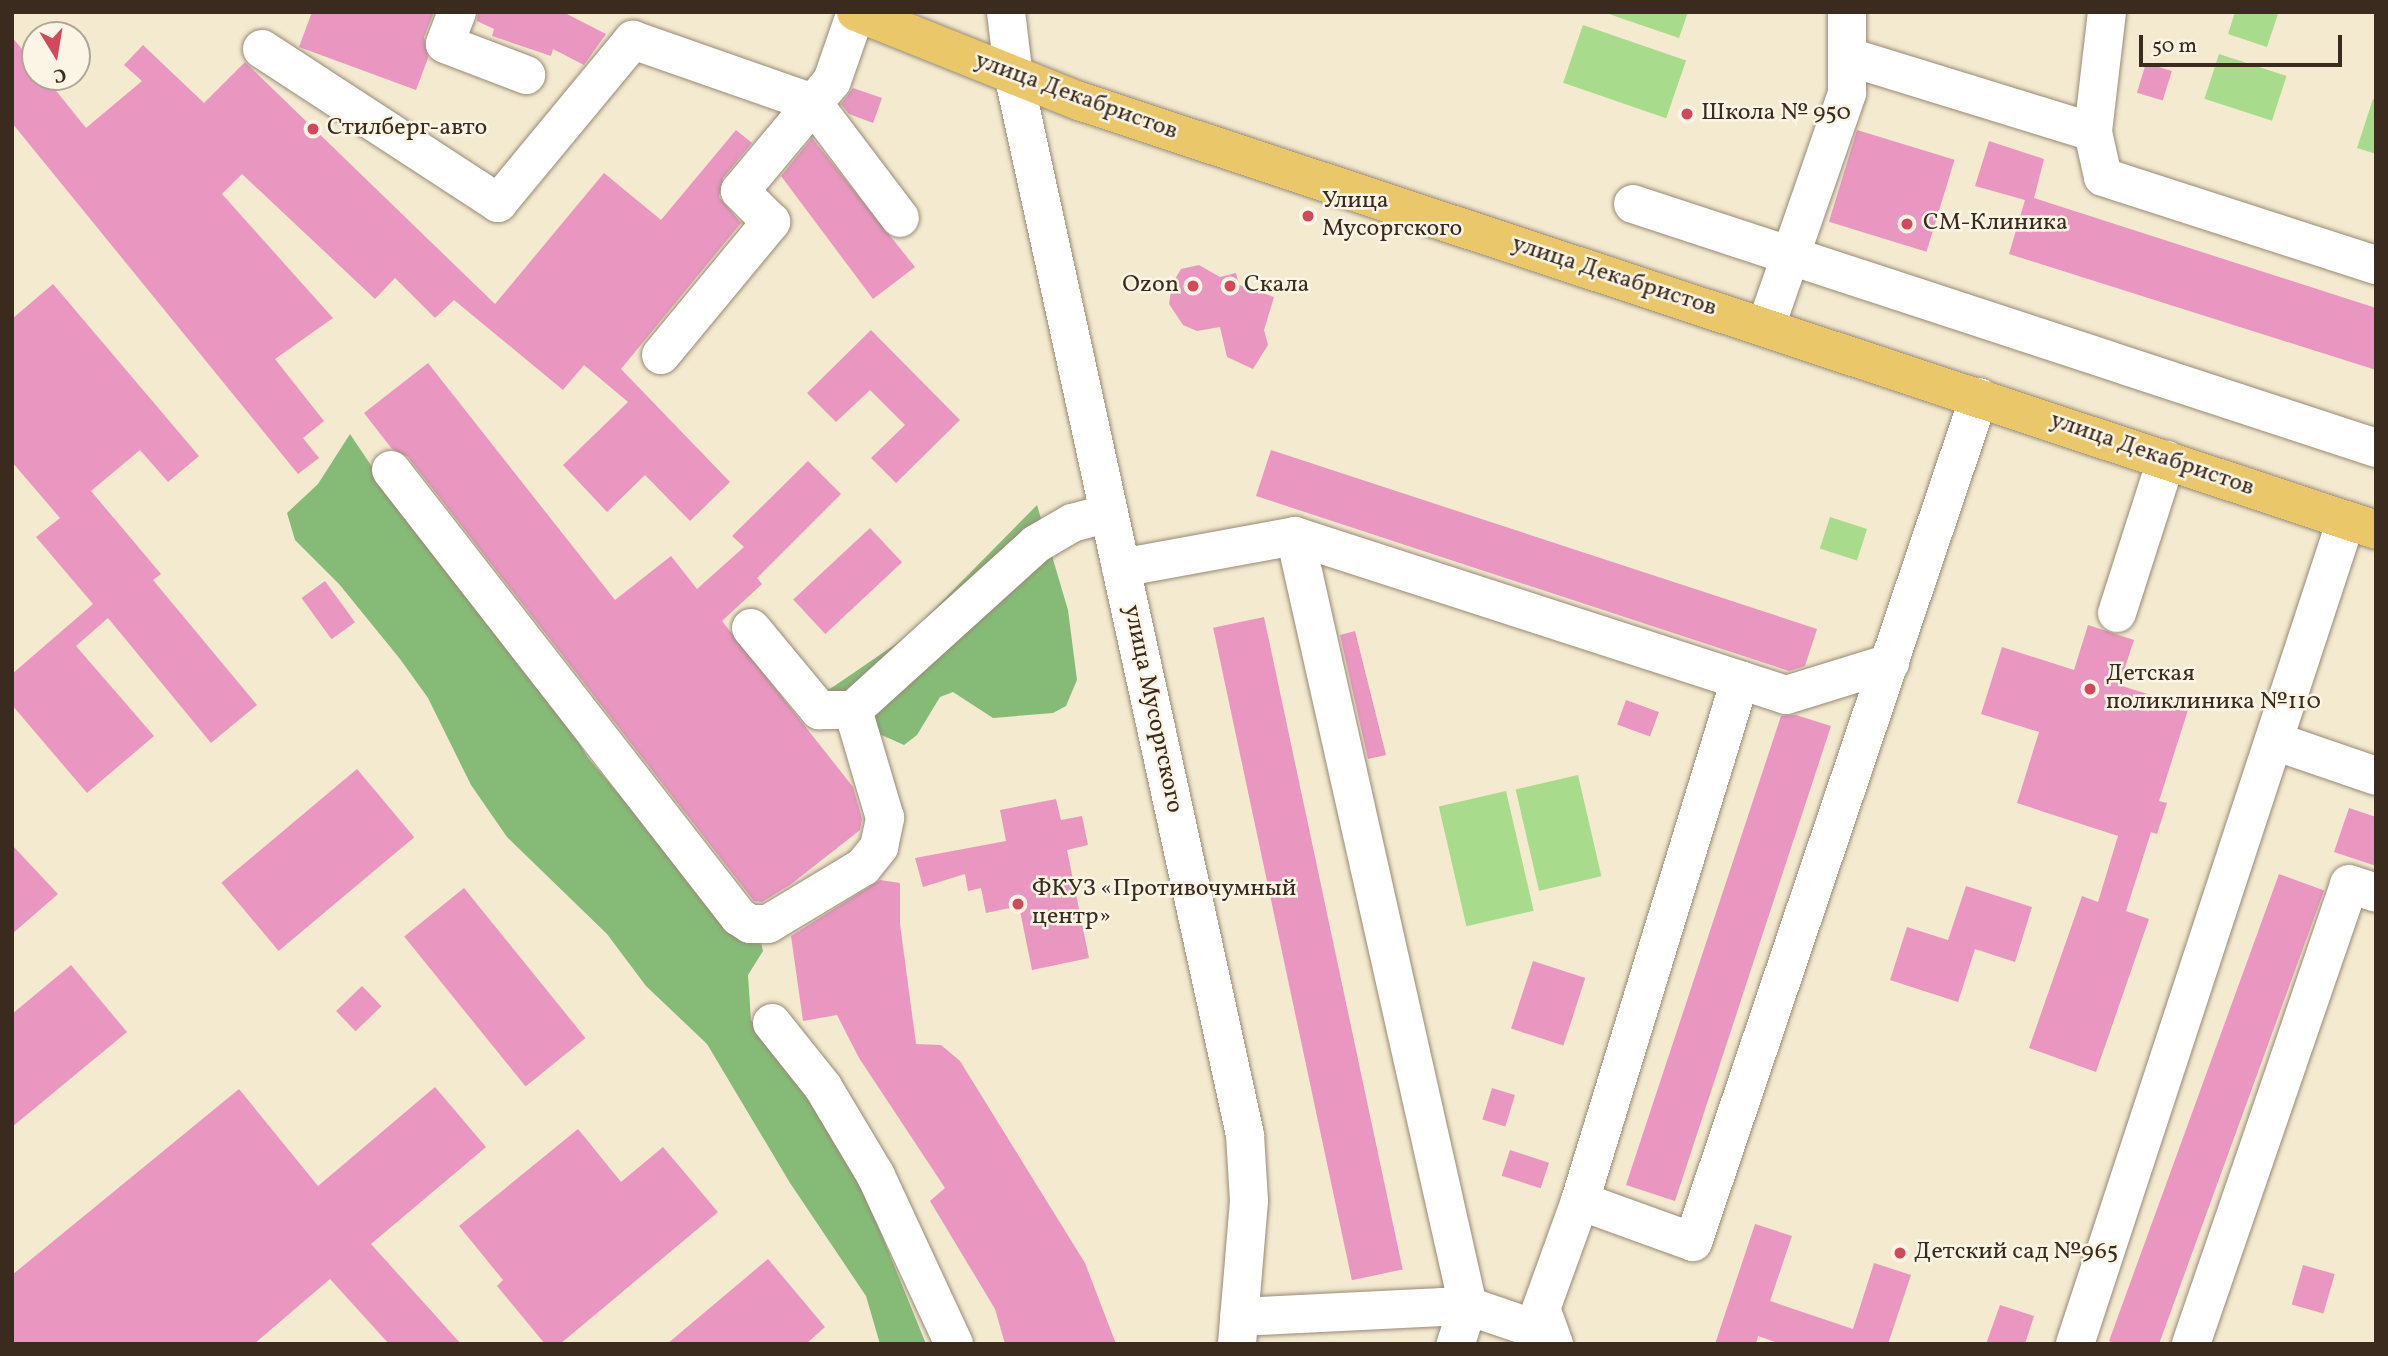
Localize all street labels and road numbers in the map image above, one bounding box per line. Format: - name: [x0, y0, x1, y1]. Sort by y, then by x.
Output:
- street label: улица Декабристов: [971, 47, 1181, 147]
- street label: улица Декабристов: [1508, 230, 1720, 324]
- street label: улица Декабристов: [2046, 407, 2258, 503]
- street label: улица Мусоргского: [1116, 602, 1188, 816]

